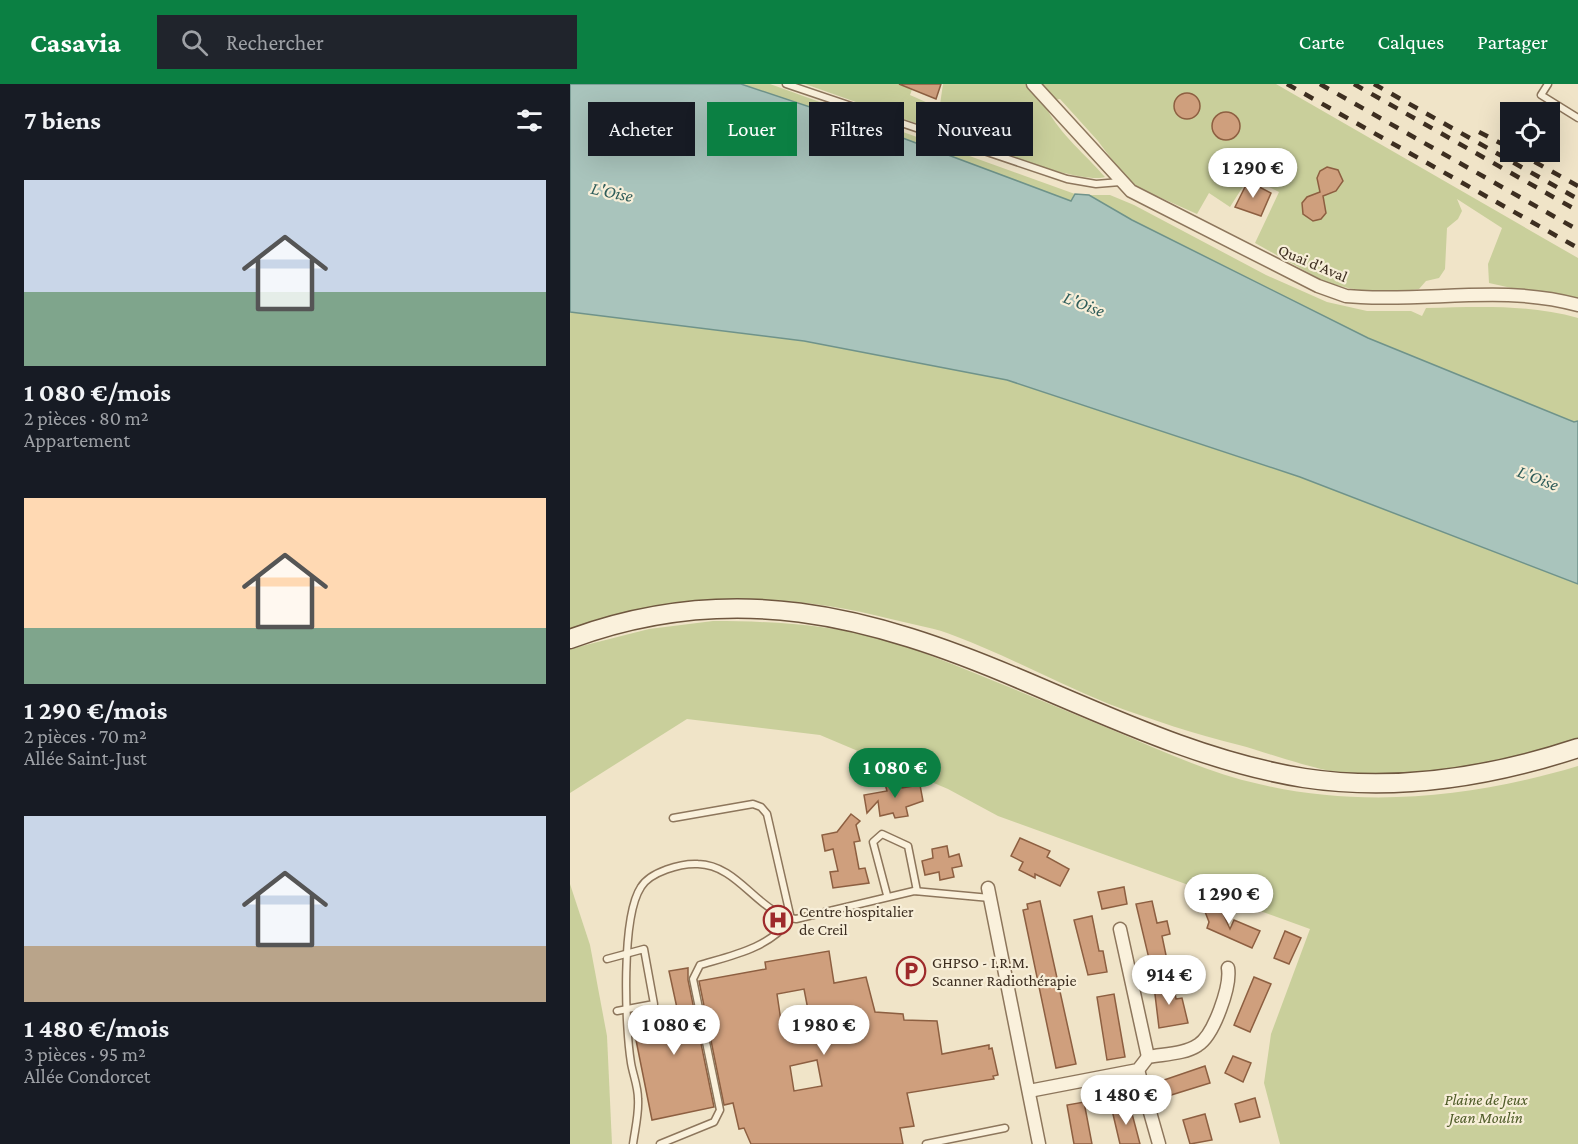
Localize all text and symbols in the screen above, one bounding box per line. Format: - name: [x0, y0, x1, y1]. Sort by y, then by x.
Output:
- search box: [157, 15, 577, 69]
- icon: search: [178, 26, 211, 59]
- text: Casavia: [30, 27, 121, 58]
- text: Rechercher: [226, 30, 324, 55]
- text: Carte: [1299, 30, 1344, 54]
- text: Calques: [1377, 30, 1444, 54]
- text: Partager: [1477, 30, 1548, 54]
- chip: Acheter: [588, 102, 695, 156]
- chip: Louer: [707, 102, 797, 156]
- chip: Filtres: [809, 102, 904, 156]
- chip: Nouveau: [916, 102, 1033, 156]
- map controls: [1500, 102, 1560, 162]
- button: locate: [1500, 102, 1560, 162]
- icon: filters: [513, 104, 546, 137]
- text: 7 biens: [24, 106, 101, 135]
- pin: 1 290 €: [1198, 148, 1308, 199]
- text: 1 290 €: [1222, 156, 1284, 178]
- water label: L'Oise: [589, 178, 635, 206]
- icon: home: [231, 219, 339, 327]
- street label: Quai d'Aval: [1276, 241, 1350, 285]
- water label: L'Oise: [1061, 287, 1108, 321]
- text: 1 080 €/mois: [24, 378, 171, 407]
- text: 2 pièces · 80 m²: [24, 407, 149, 429]
- text: Appartement: [24, 429, 130, 451]
- water label: L'Oise: [1515, 461, 1562, 495]
- icon: home: [231, 537, 339, 645]
- text: 1 290 €/mois: [24, 696, 167, 725]
- text: 2 pièces · 70 m²: [24, 725, 147, 747]
- text: Allée Saint-Just: [24, 747, 147, 769]
- pin: 1 080 €: [840, 748, 950, 799]
- text: 1 080 €: [863, 756, 927, 778]
- icon: home: [231, 855, 339, 963]
- pin: 1 290 €: [1174, 874, 1284, 925]
- text: 1 290 €: [1198, 882, 1260, 904]
- place label: Centre hospitalier de Creil: [799, 903, 914, 938]
- hospital icon: Centre hospitalier de Creil: [762, 904, 794, 936]
- place label: GHPSO - I.R.M. Scanner Radiothérapie: [932, 954, 1076, 990]
- parking icon: GHPSO - I.R.M. Scanner Radiothérapie: [895, 955, 927, 987]
- pin: 914 €: [1127, 955, 1211, 1006]
- text: 914 €: [1146, 963, 1192, 985]
- pin: 1 080 €: [619, 1005, 729, 1056]
- pin: 1 980 €: [769, 1005, 879, 1056]
- text: 1 080 €: [642, 1013, 706, 1035]
- text: 1 980 €: [792, 1013, 856, 1035]
- text: 1 480 €/mois: [24, 1014, 169, 1043]
- text: 3 pièces · 95 m²: [24, 1043, 146, 1065]
- text: Allée Condorcet: [24, 1065, 150, 1087]
- pin: 1 480 €: [1071, 1075, 1181, 1126]
- text: 1 480 €: [1095, 1083, 1157, 1105]
- park label: Plaine de Jeux Jean Moulin: [1444, 1091, 1528, 1127]

